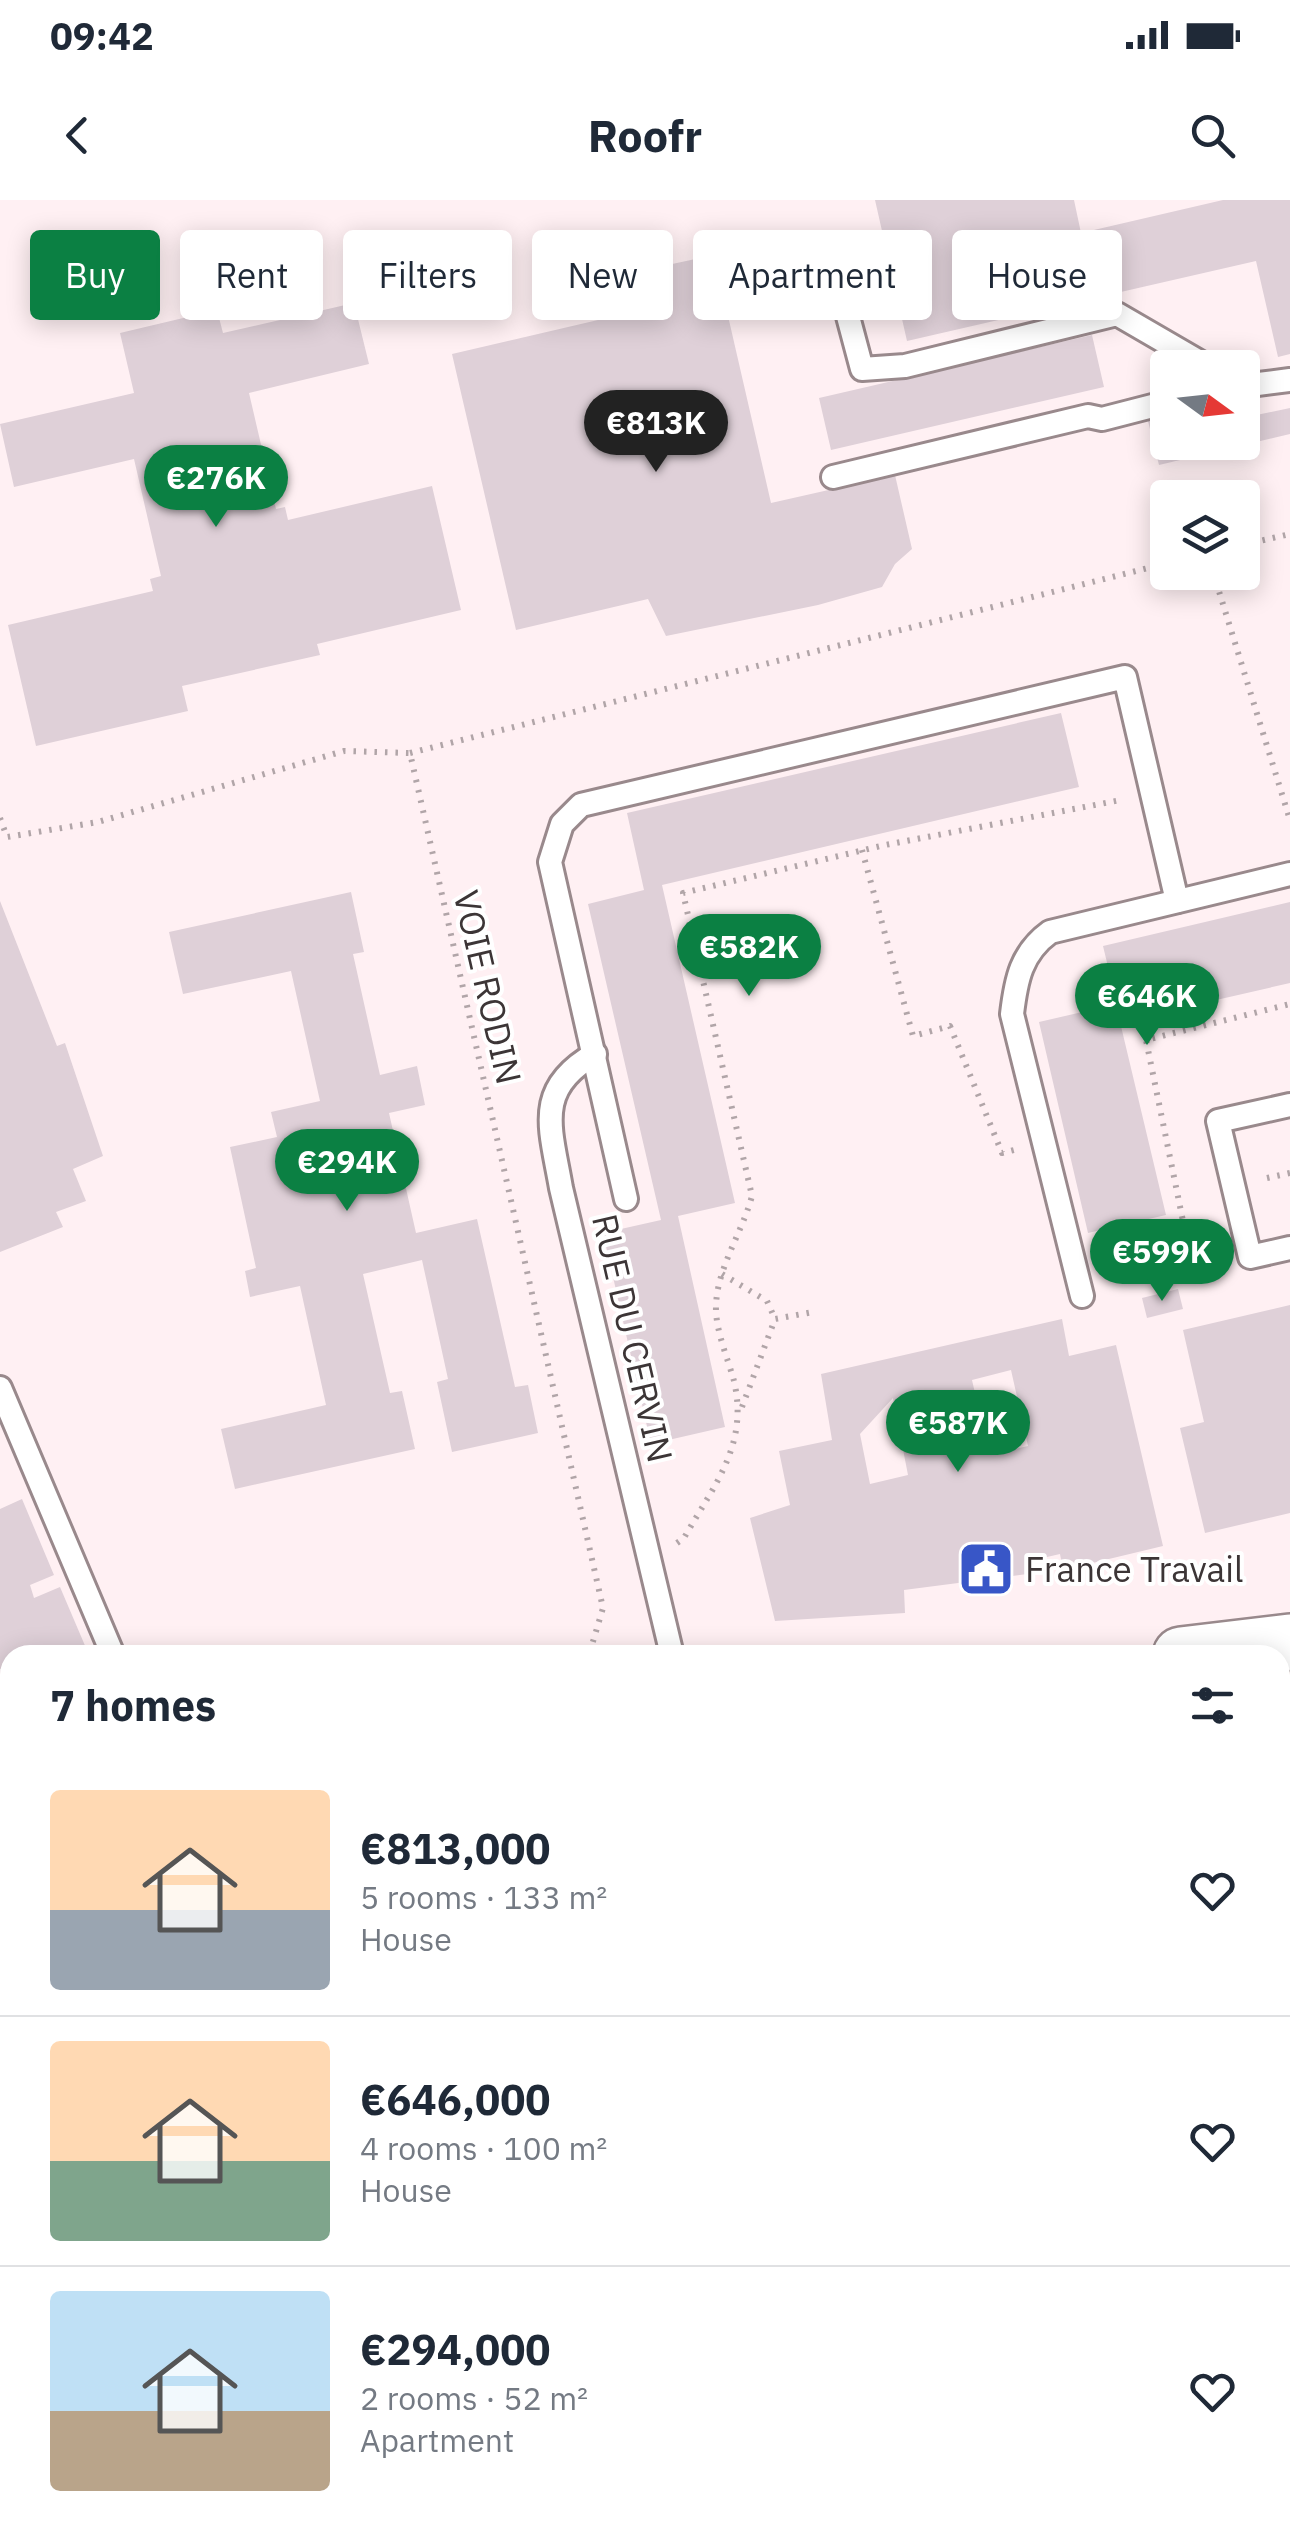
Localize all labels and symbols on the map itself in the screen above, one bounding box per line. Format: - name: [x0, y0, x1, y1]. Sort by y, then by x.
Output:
- north arrow: [1150, 350, 1260, 460]
- pin: €813K: [586, 390, 726, 475]
- pin: €276K: [146, 445, 286, 530]
- street label: VOIE RODIN: [443, 886, 533, 1088]
- pin: €582K: [679, 914, 819, 999]
- pin: €646K: [1077, 963, 1217, 1048]
- pin: €294K: [277, 1129, 417, 1214]
- street label: RUE DU CERVIN: [582, 1209, 684, 1467]
- pin: €599K: [1092, 1219, 1232, 1304]
- pin: €587K: [888, 1390, 1028, 1475]
- public building icon: France Travail: [956, 1539, 1016, 1599]
- place label: France Travail: [1025, 1546, 1243, 1592]

